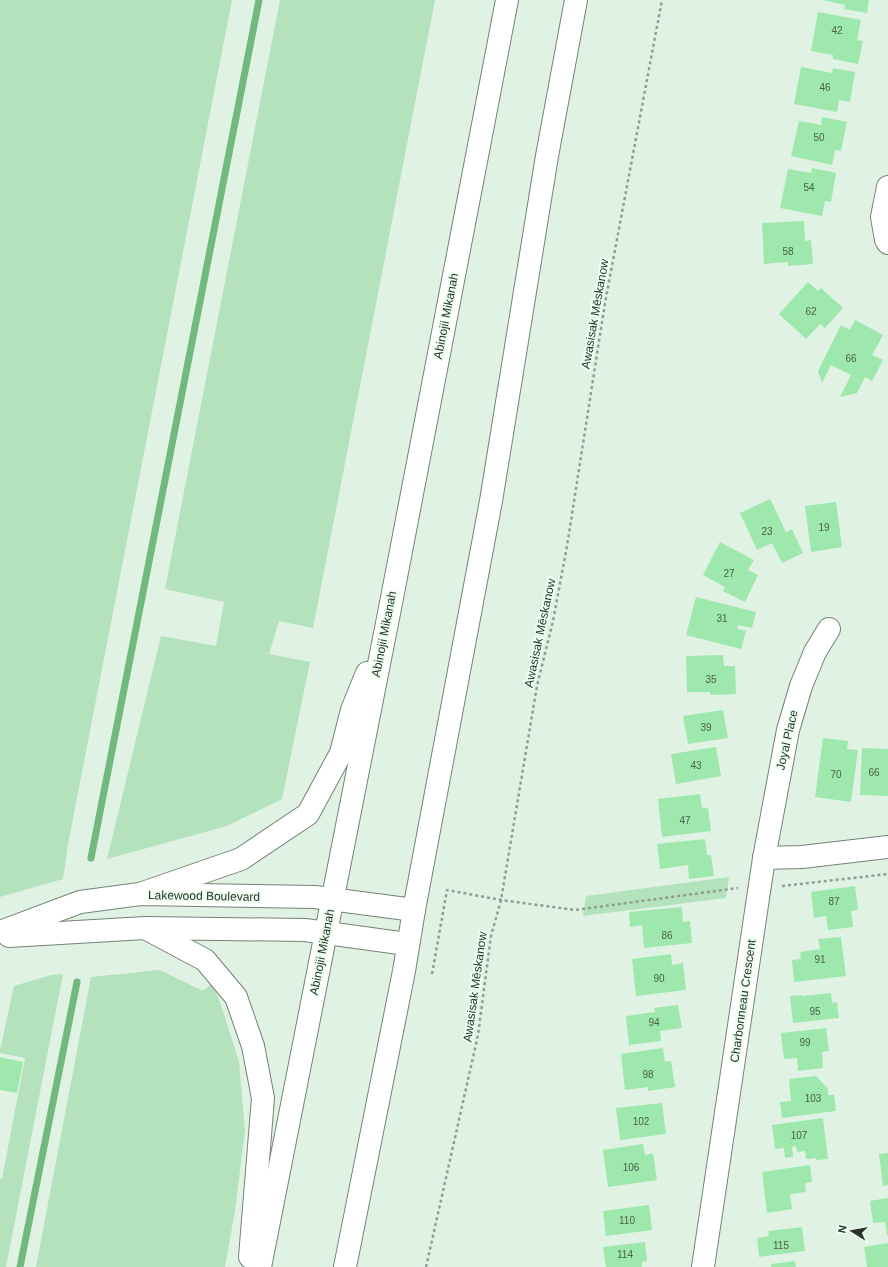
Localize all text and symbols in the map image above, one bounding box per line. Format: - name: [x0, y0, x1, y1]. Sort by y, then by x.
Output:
- house number: 42: [831, 25, 843, 36]
- house number: 46: [819, 82, 831, 93]
- house number: 50: [813, 132, 825, 143]
- house number: 54: [803, 182, 815, 193]
- house number: 58: [782, 246, 794, 257]
- street label: Awasisak Mēskanow: [578, 258, 612, 370]
- street label: Abinojii Mikanah: [431, 272, 461, 360]
- house number: 62: [805, 306, 817, 317]
- house number: 66: [845, 353, 857, 364]
- house number: 19: [818, 522, 830, 533]
- house number: 23: [761, 526, 773, 537]
- house number: 27: [723, 568, 735, 579]
- street label: Awasisak Mēskanow: [522, 577, 558, 689]
- street label: Abinojii Mikanah: [369, 590, 399, 678]
- house number: 31: [716, 613, 728, 624]
- house number: 35: [705, 674, 717, 685]
- street label: Joyal Place: [773, 708, 801, 771]
- house number: 39: [700, 722, 712, 733]
- house number: 43: [690, 760, 702, 771]
- house number: 66: [868, 767, 880, 778]
- house number: 70: [830, 769, 842, 780]
- house number: 47: [679, 815, 691, 826]
- street label: Lakewood Boulevard: [148, 888, 260, 904]
- house number: 87: [828, 896, 840, 907]
- street label: Abinojii Mikanah: [307, 908, 337, 996]
- house number: 86: [661, 930, 673, 941]
- street label: Awasisak Mēskanow: [460, 931, 490, 1043]
- street label: Charbonneau Crescent: [727, 938, 759, 1063]
- house number: 91: [814, 954, 826, 965]
- house number: 90: [653, 973, 665, 984]
- house number: 95: [809, 1006, 821, 1017]
- house number: 94: [648, 1017, 660, 1028]
- house number: 99: [799, 1037, 811, 1048]
- house number: 98: [642, 1069, 654, 1080]
- house number: 103: [805, 1093, 822, 1104]
- house number: 102: [633, 1116, 650, 1127]
- house number: 107: [791, 1130, 808, 1141]
- house number: 106: [623, 1162, 640, 1173]
- north arrow: [832, 1211, 872, 1251]
- house number: 110: [619, 1215, 635, 1226]
- text: N: [836, 1224, 849, 1234]
- house number: 115: [773, 1240, 789, 1251]
- house number: 114: [617, 1249, 633, 1260]

